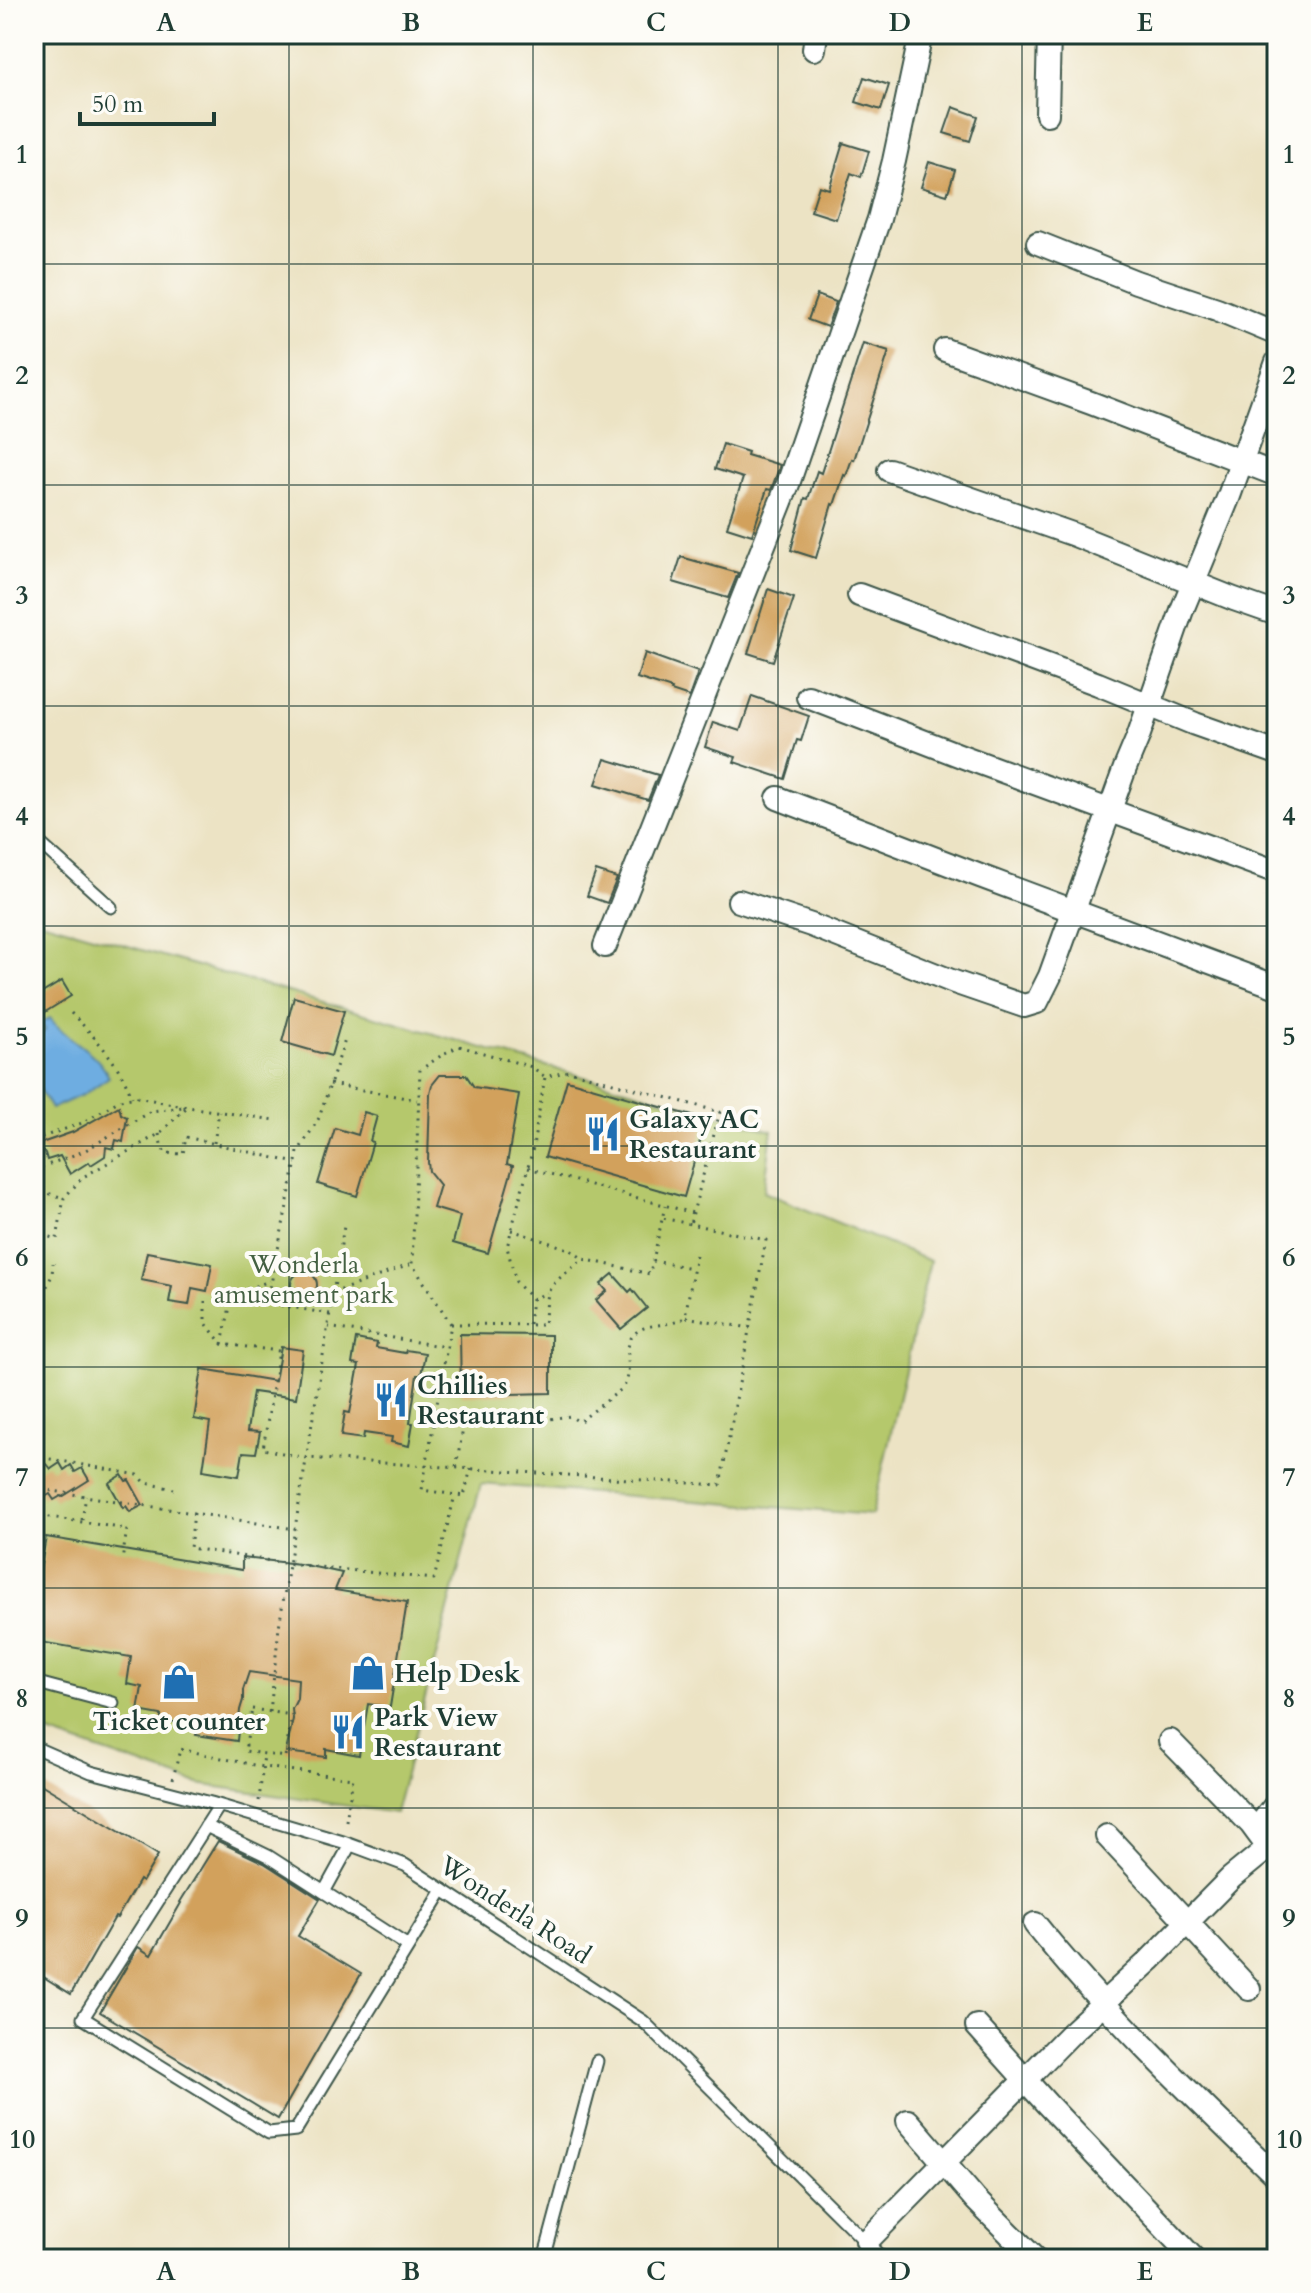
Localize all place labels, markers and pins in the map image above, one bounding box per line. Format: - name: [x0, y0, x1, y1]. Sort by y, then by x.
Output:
- place label: Galaxy AC Restaurant: [629, 1102, 759, 1167]
- restaurant icon: Galaxy AC Restaurant: [584, 1115, 622, 1153]
- place label: Chillies Restaurant: [417, 1368, 544, 1433]
- restaurant icon: Chillies Restaurant: [372, 1381, 410, 1419]
- shop icon: Help Desk: [349, 1654, 387, 1692]
- place label: Help Desk: [394, 1656, 521, 1691]
- shop icon: Ticket counter: [160, 1663, 198, 1701]
- place label: Park View Restaurant: [374, 1700, 501, 1765]
- place label: Ticket counter: [93, 1704, 266, 1739]
- restaurant icon: Park View Restaurant: [329, 1713, 367, 1751]

